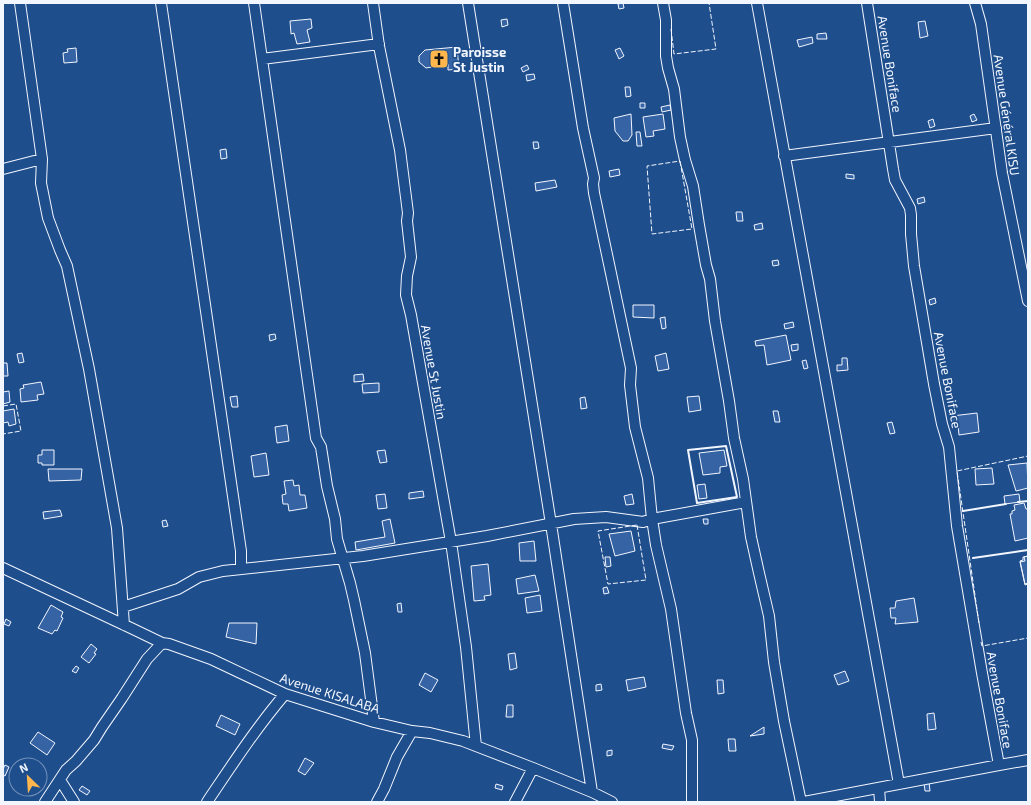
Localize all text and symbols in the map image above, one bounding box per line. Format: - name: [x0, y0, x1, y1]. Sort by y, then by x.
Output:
- street label: Avenue Boniface: [874, 14, 906, 114]
- place label: Paroisse St Justin: [453, 44, 506, 75]
- church icon: Paroisse St Justin: [428, 48, 450, 70]
- street label: Avenue Général KISU: [991, 53, 1023, 177]
- street label: Avenue St Justin: [418, 324, 450, 420]
- street label: Avenue Boniface: [931, 330, 965, 430]
- street label: Avenue Boniface: [984, 650, 1016, 750]
- street label: Avenue KISALABA: [278, 669, 382, 717]
- north arrow: [8, 757, 48, 797]
- text: N: [17, 760, 30, 775]

